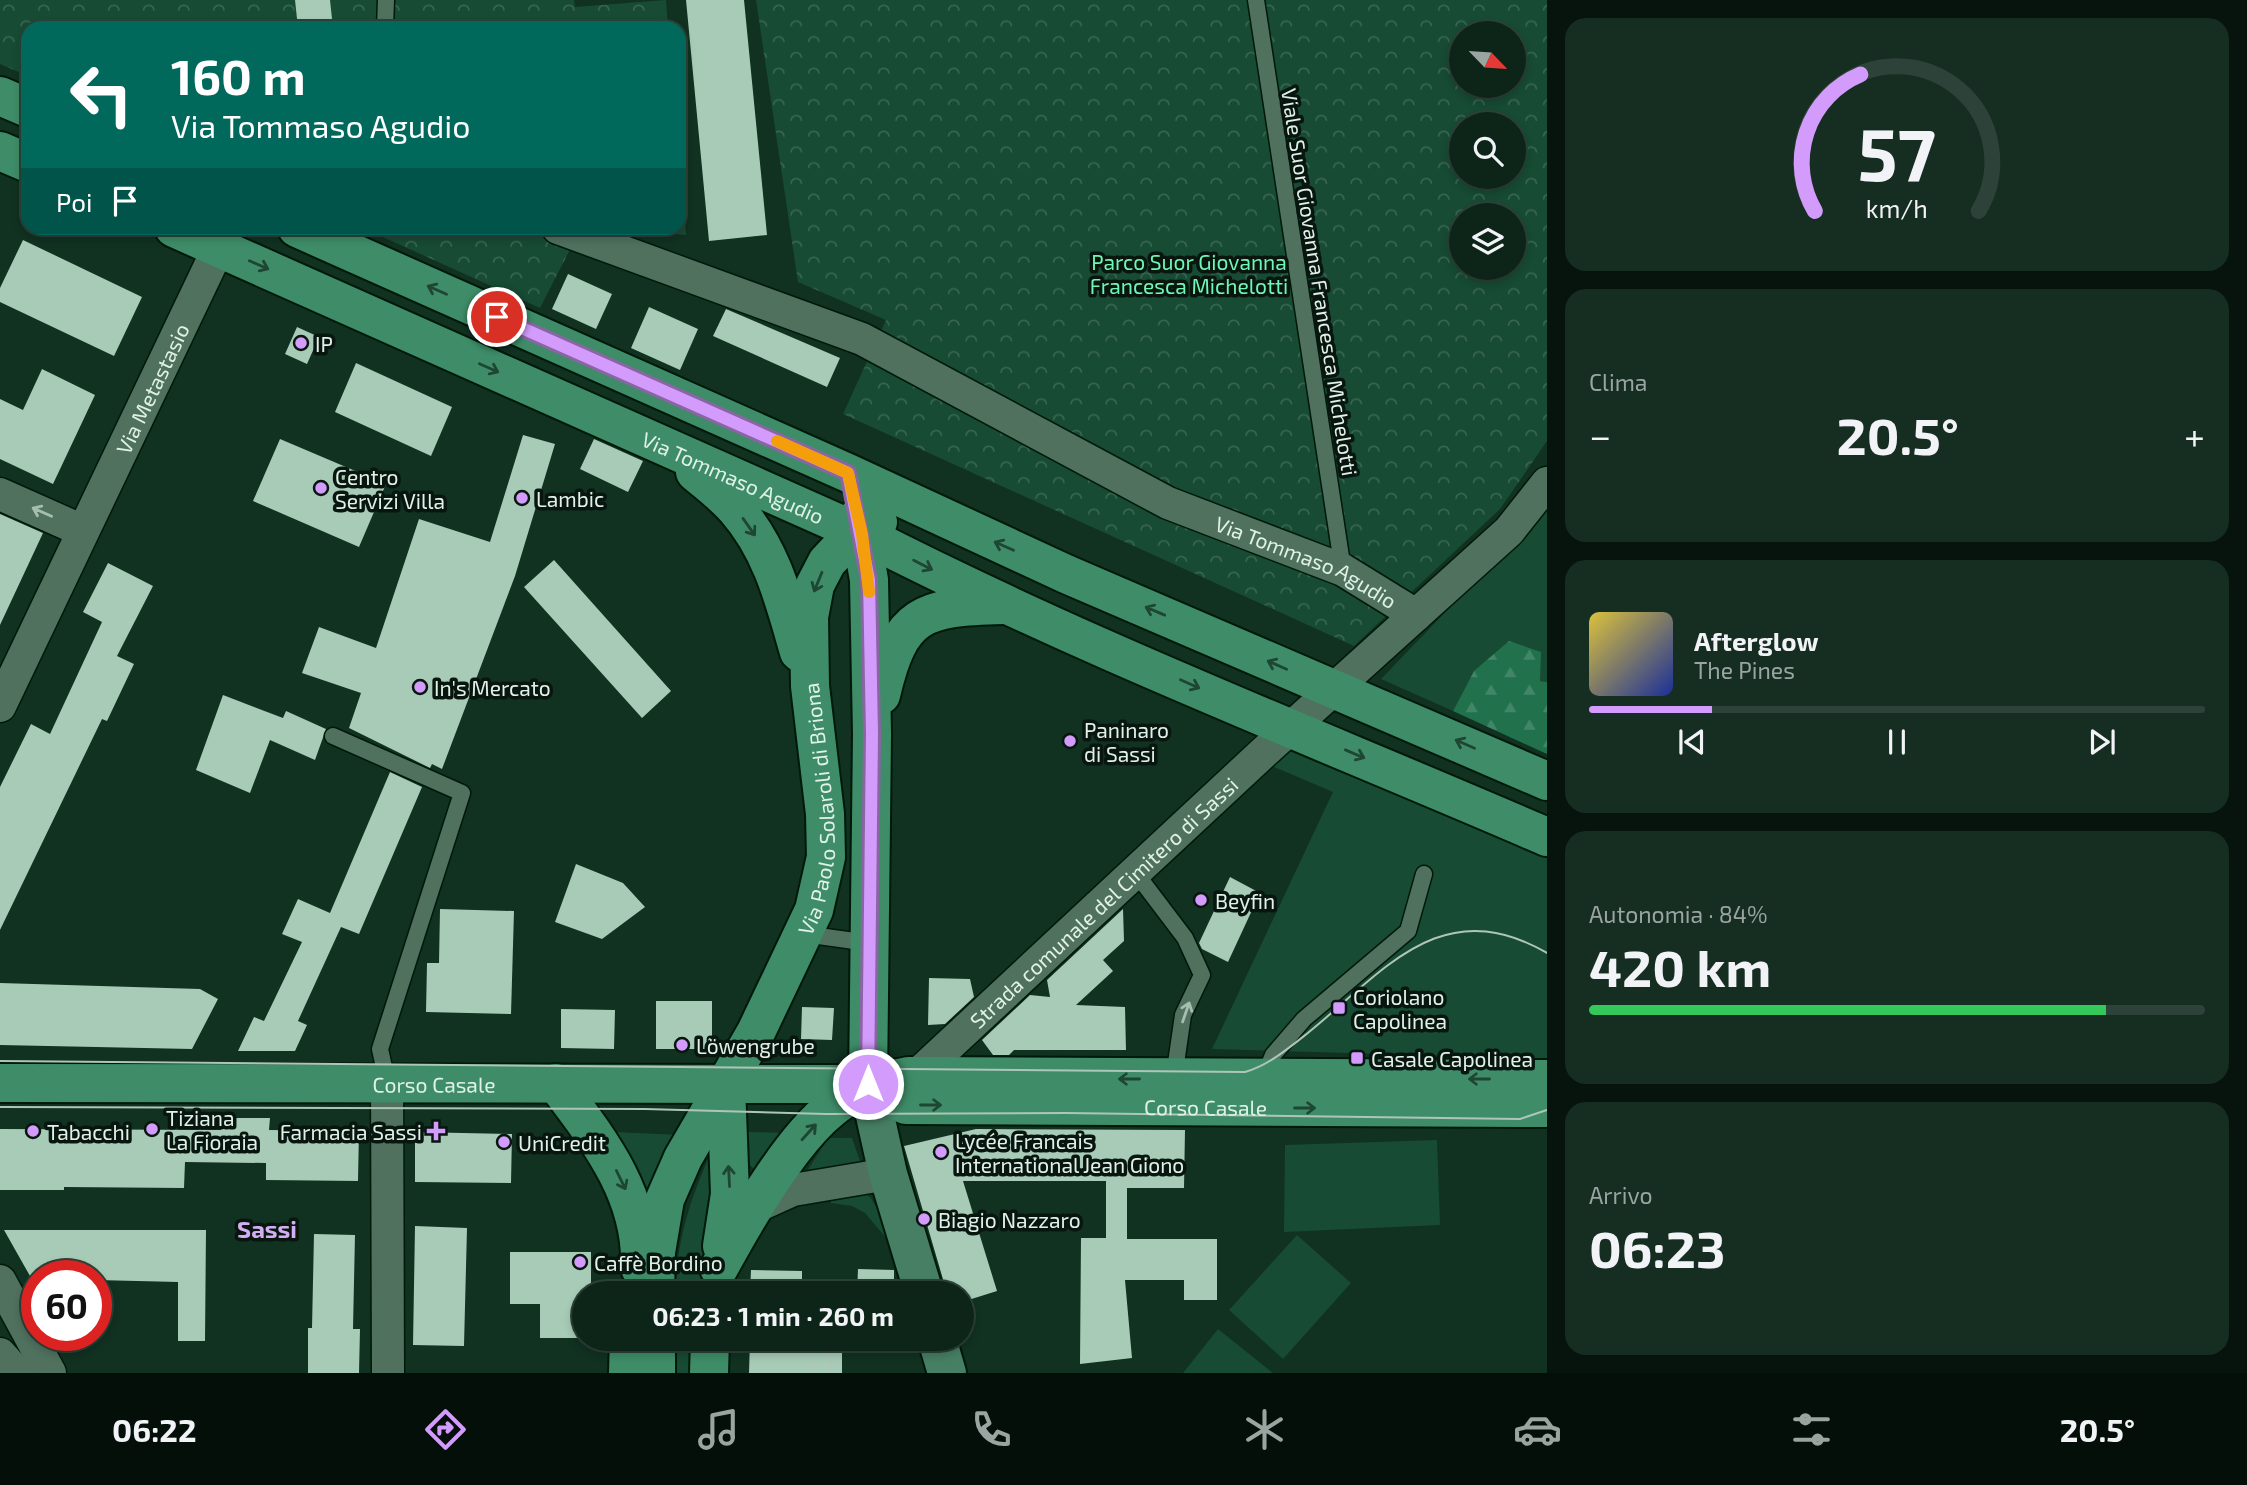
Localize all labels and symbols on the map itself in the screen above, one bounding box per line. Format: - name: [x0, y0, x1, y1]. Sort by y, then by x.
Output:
- north arrow: [1449, 21, 1526, 98]
- street label: Viale Suor Giovanna Francesca Michelotti: [1277, 87, 1363, 477]
- park label: Parco Suor Giovanna Francesca Michelotti: [1090, 249, 1288, 298]
- one-way arrow: [248, 259, 269, 272]
- one-way arrow: [427, 283, 448, 296]
- pin: [467, 287, 527, 347]
- street label: Via Metastasio: [110, 319, 193, 458]
- place label: IP: [315, 331, 333, 356]
- marker: IP: [293, 335, 309, 351]
- one-way arrow: [478, 362, 500, 375]
- street label: Via Tommaso Agudio: [638, 425, 828, 528]
- place label: Centro Servizi Villa: [335, 464, 445, 513]
- marker: Centro Servizi Villa: [313, 480, 329, 496]
- place label: Lambic: [536, 486, 604, 511]
- marker: Lambic: [514, 490, 530, 506]
- one-way arrow: [32, 505, 53, 518]
- street label: Via Tommaso Agudio: [1212, 510, 1402, 613]
- one-way arrow: [742, 517, 756, 536]
- one-way arrow: [994, 539, 1015, 552]
- one-way arrow: [912, 559, 933, 573]
- one-way arrow: [810, 571, 823, 593]
- one-way arrow: [1144, 604, 1166, 617]
- one-way arrow: [1267, 657, 1288, 670]
- place label: In's Mercato: [434, 675, 551, 700]
- one-way arrow: [1179, 678, 1200, 691]
- marker: In's Mercato: [412, 679, 428, 695]
- street label: Via Paolo Solaroli di Briona: [792, 682, 839, 939]
- place label: Paninaro di Sassi: [1084, 717, 1169, 766]
- marker: Paninaro di Sassi: [1062, 733, 1078, 749]
- one-way arrow: [1455, 737, 1476, 750]
- one-way arrow: [1344, 748, 1365, 761]
- street label: Strada comunale del Cimitero di Sassi: [964, 771, 1242, 1033]
- place label: Beyfin: [1215, 888, 1275, 913]
- marker: Beyfin: [1193, 892, 1209, 908]
- place label: Coriolano Capolinea: [1353, 984, 1447, 1033]
- marker: Coriolano Capolinea: [1331, 1000, 1347, 1016]
- one-way arrow: [1181, 1002, 1193, 1024]
- place label: Löwengrube: [696, 1033, 815, 1058]
- marker: Löwengrube: [674, 1037, 690, 1053]
- place label: Casale Capolinea: [1371, 1046, 1533, 1071]
- position arrow: [831, 1047, 905, 1121]
- marker: Casale Capolinea: [1349, 1050, 1365, 1066]
- street label: Corso Casale: [373, 1071, 495, 1096]
- one-way arrow: [1118, 1072, 1141, 1086]
- one-way arrow: [1468, 1072, 1491, 1086]
- street label: Corso Casale: [1144, 1094, 1267, 1119]
- one-way arrow: [919, 1098, 942, 1112]
- one-way arrow: [1294, 1101, 1317, 1115]
- place label: Tiziana La Fioraia: [166, 1105, 258, 1154]
- place label: Tabacchi: [47, 1119, 130, 1144]
- place label: Farmacia Sassi: [280, 1119, 422, 1144]
- marker: Tiziana La Fioraia: [144, 1121, 160, 1137]
- marker: Tabacchi: [25, 1123, 41, 1139]
- marker: Farmacia Sassi: [428, 1123, 444, 1139]
- one-way arrow: [801, 1124, 818, 1141]
- place label: Lycée Francais International Jean Giono: [955, 1128, 1184, 1177]
- place label: UniCredit: [518, 1130, 606, 1155]
- marker: UniCredit: [496, 1134, 512, 1150]
- marker: Lycée Francais International Jean Giono: [933, 1144, 949, 1160]
- one-way arrow: [723, 1165, 736, 1188]
- one-way arrow: [615, 1169, 629, 1190]
- place label: Biagio Nazzaro: [938, 1207, 1081, 1232]
- marker: Biagio Nazzaro: [916, 1211, 932, 1227]
- district label: Sassi: [237, 1214, 297, 1243]
- place label: Caffè Bordino: [594, 1250, 723, 1275]
- marker: Caffè Bordino: [572, 1254, 588, 1270]
- speed limit sign: 60: [21, 1260, 112, 1351]

